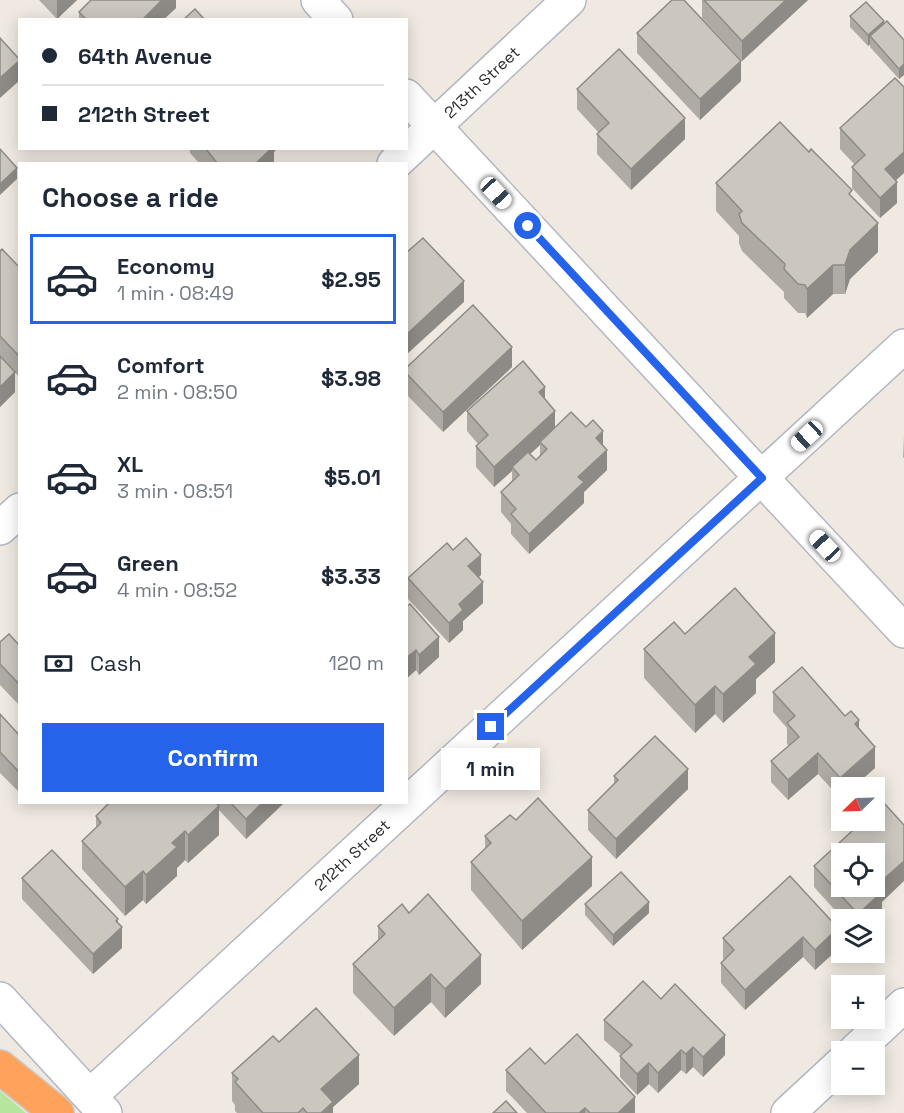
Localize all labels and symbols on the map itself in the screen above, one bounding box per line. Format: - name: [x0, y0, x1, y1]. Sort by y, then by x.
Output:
- street label: 213th Street: [439, 41, 524, 123]
- car: [477, 174, 515, 212]
- route start: [514, 212, 541, 239]
- car: [788, 417, 826, 455]
- car: [806, 527, 844, 565]
- route end: [477, 713, 504, 740]
- callout: 1 min: [442, 748, 540, 790]
- north arrow: [831, 777, 885, 831]
- street label: 212th Street: [309, 814, 394, 895]

